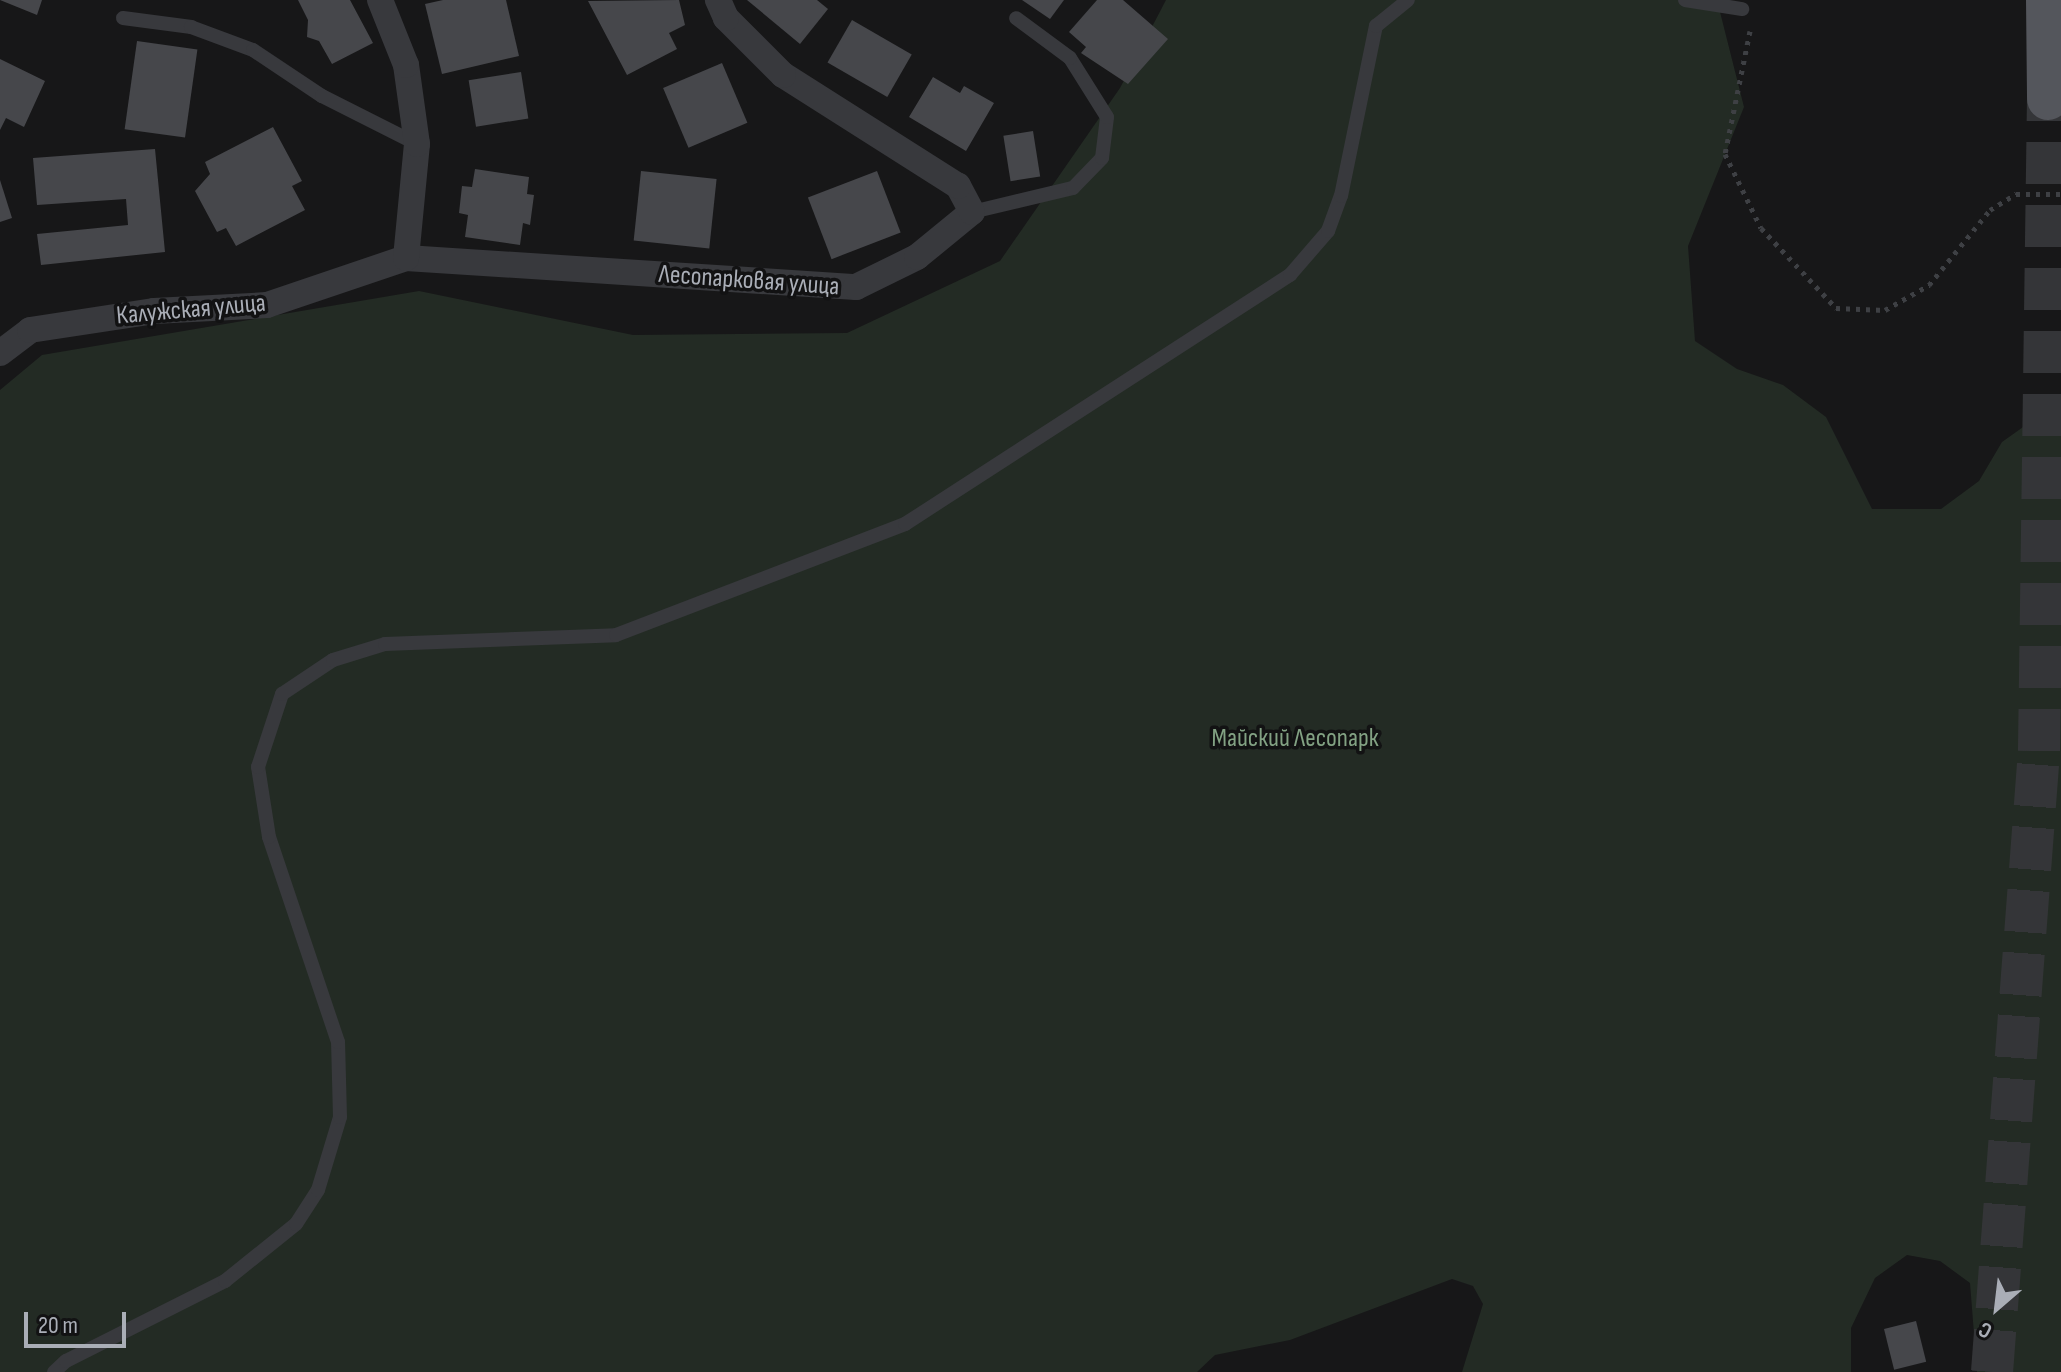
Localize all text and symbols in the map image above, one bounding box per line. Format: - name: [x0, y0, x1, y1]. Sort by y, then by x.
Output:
- street label: Лесопарковая улица: [658, 259, 840, 303]
- street label: Калужская улица: [115, 288, 267, 332]
- park label: Майский Лесопарк: [1211, 723, 1379, 755]
- north arrow: [1957, 1268, 2037, 1348]
- scale bar: [28, 1296, 130, 1346]
- text: 20 m: [38, 1311, 78, 1340]
- text: С: [1974, 1315, 1997, 1344]

